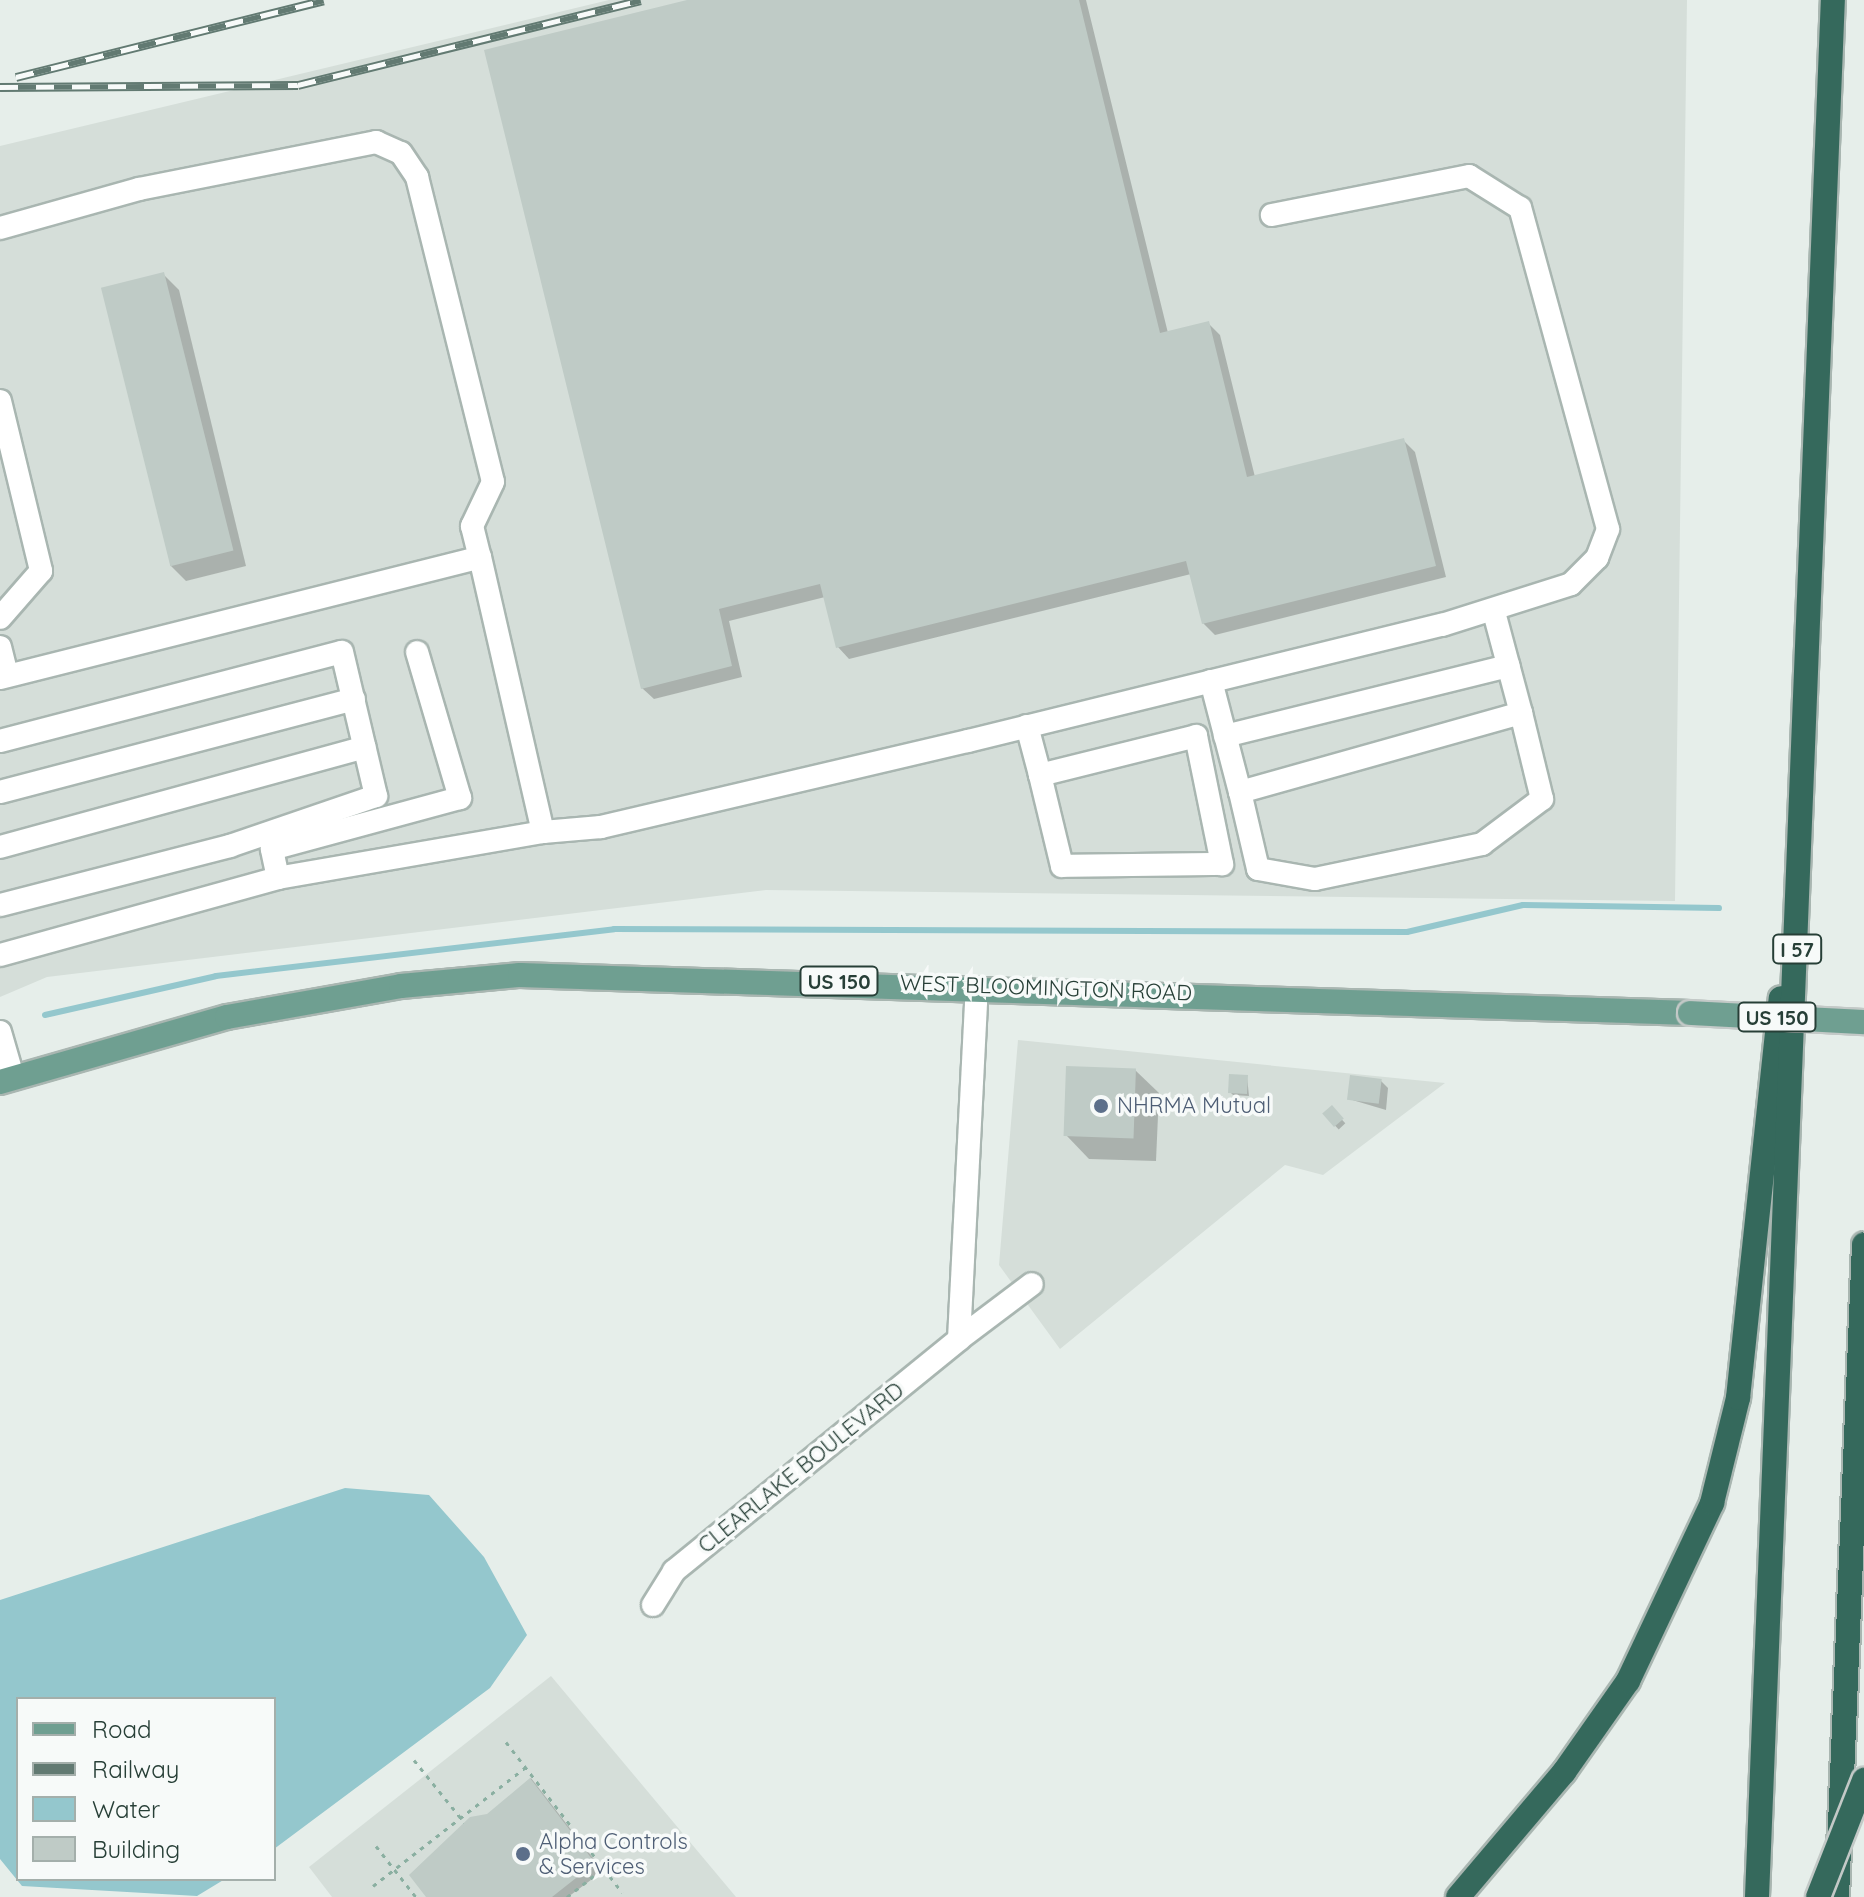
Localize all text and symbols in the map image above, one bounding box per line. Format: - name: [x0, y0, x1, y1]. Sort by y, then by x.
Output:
- road number: I 57: [1771, 933, 1823, 965]
- road number: US 150: [799, 965, 879, 997]
- street label: WEST BLOOMINGTON ROAD: [899, 970, 1193, 1006]
- road number: US 150: [1737, 1001, 1817, 1033]
- place label: NHRMA Mutual: [1117, 1093, 1271, 1119]
- marker: NHRMA Mutual: [1092, 1097, 1110, 1115]
- street label: CLEARLAKE BOULEVARD: [693, 1377, 909, 1559]
- legend: [16, 1697, 276, 1881]
- text: Road: [92, 1714, 152, 1744]
- text: Railway: [92, 1754, 179, 1784]
- text: Water: [92, 1794, 160, 1824]
- place label: Alpha Controls & Services: [539, 1828, 688, 1880]
- text: Building: [92, 1834, 180, 1864]
- marker: Alpha Controls & Services: [514, 1845, 532, 1863]

